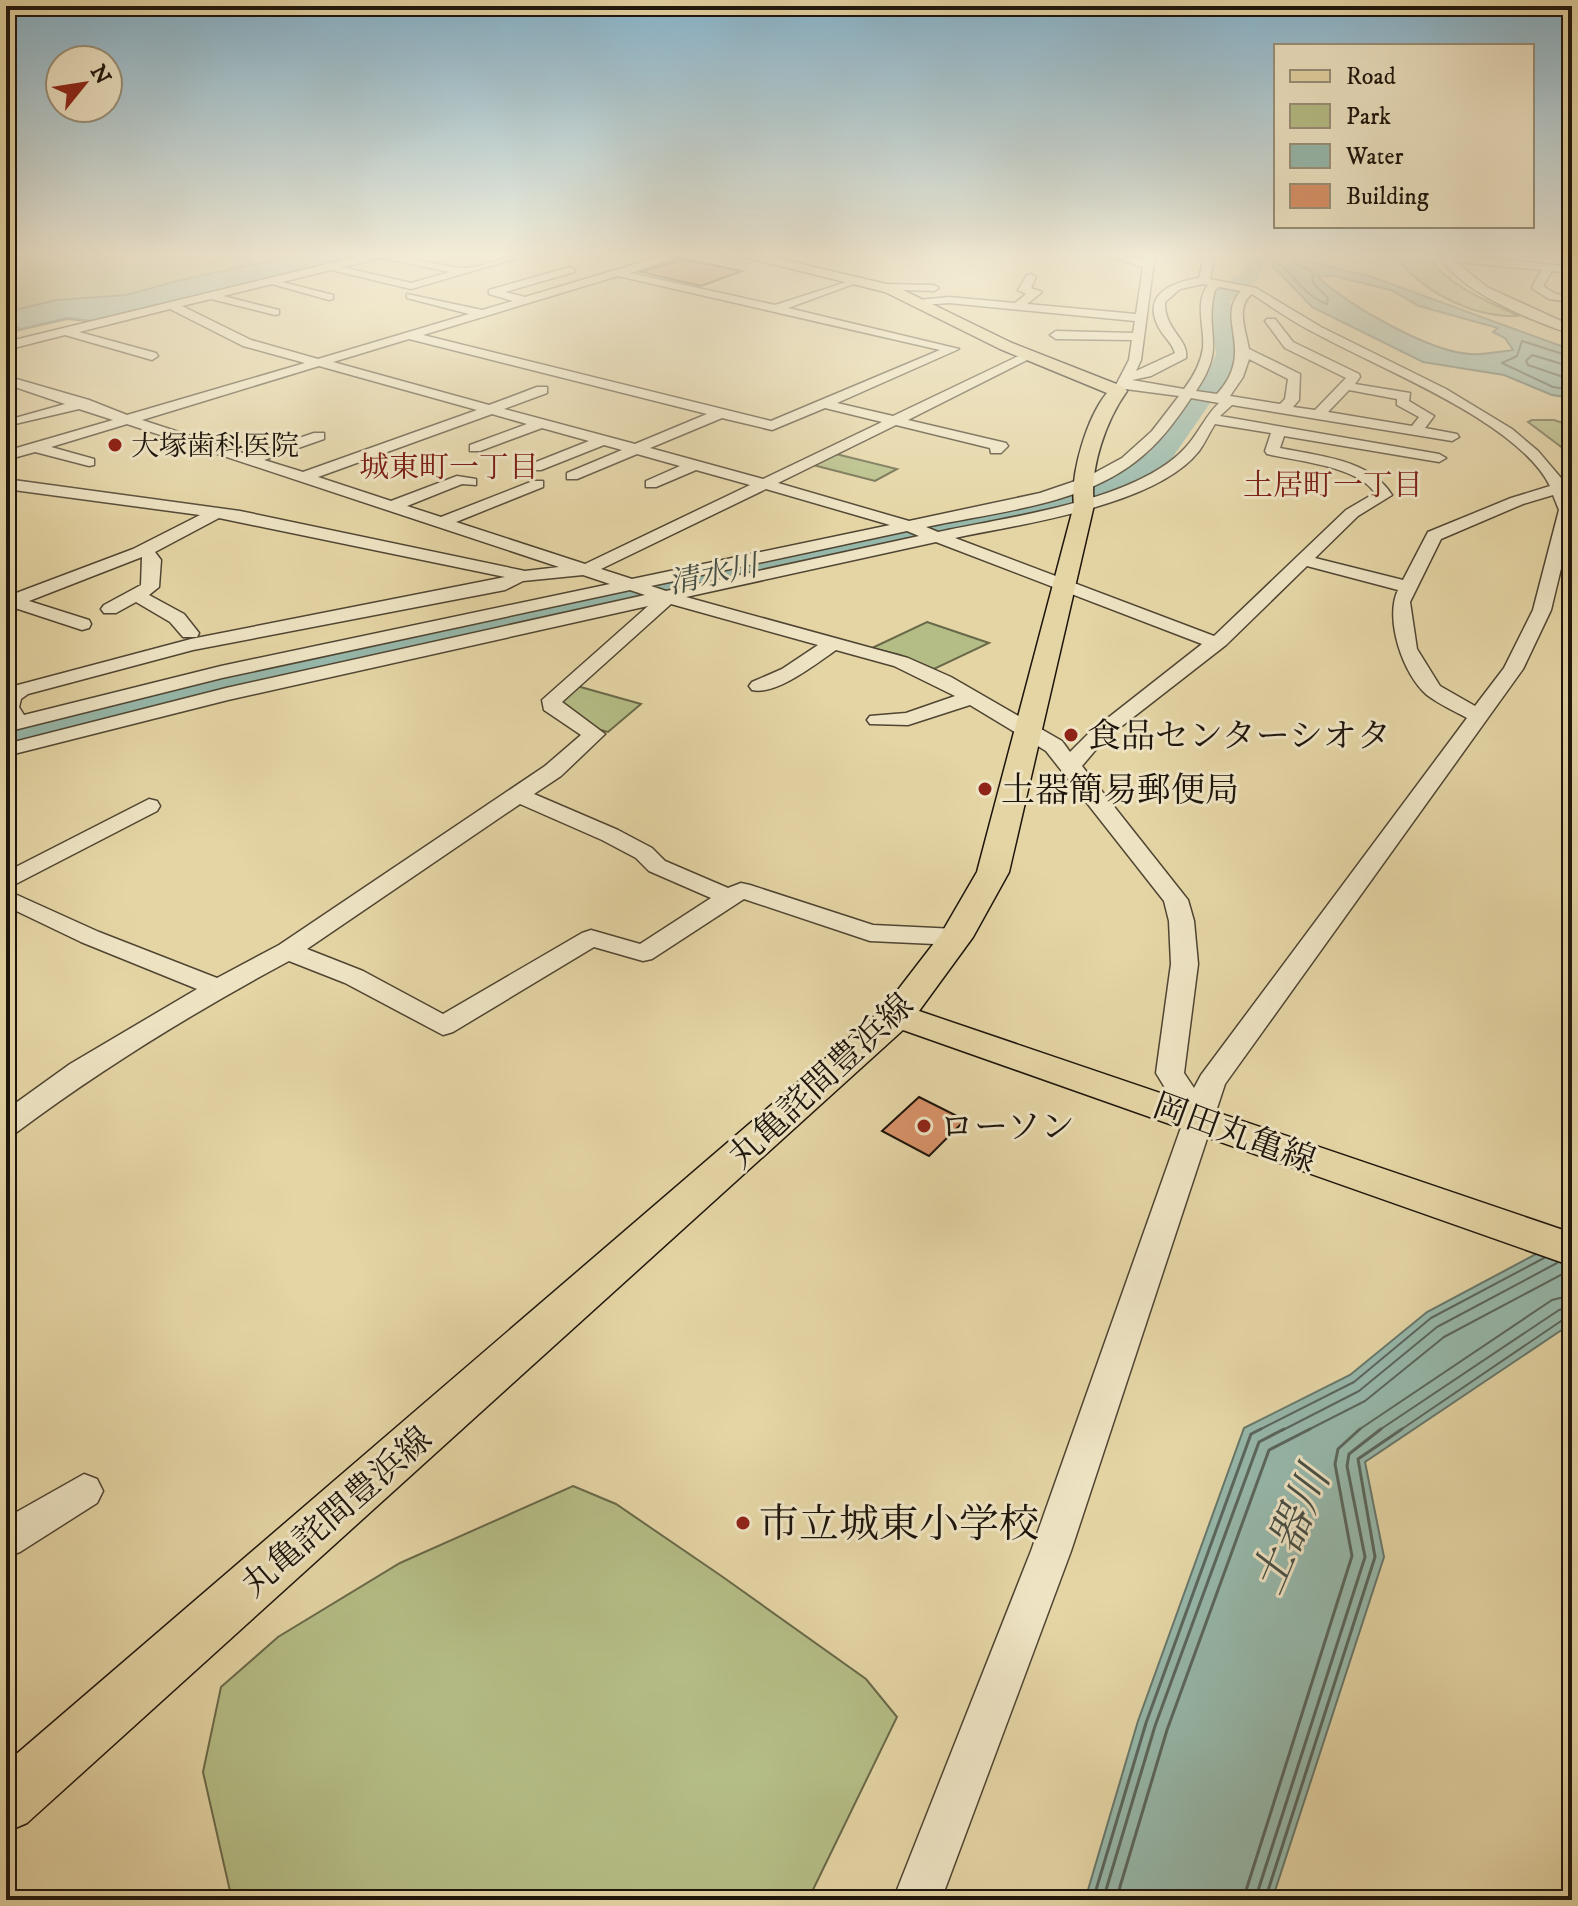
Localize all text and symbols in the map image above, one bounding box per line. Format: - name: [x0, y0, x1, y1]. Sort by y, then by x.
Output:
- north arrow: [44, 44, 124, 124]
- legend: [1274, 44, 1534, 228]
- text: N: [84, 60, 116, 89]
- text: Road: [1346, 62, 1396, 92]
- text: Park: [1346, 102, 1391, 132]
- text: Water: [1345, 142, 1403, 172]
- text: Building: [1346, 182, 1429, 212]
- place label: 大塚歯科医院: [131, 429, 299, 464]
- marker: 大塚歯科医院: [106, 436, 124, 454]
- district label: 城東町一丁目: [359, 450, 539, 487]
- district label: 土居町一丁目: [1243, 468, 1423, 505]
- water label: 清水川: [665, 547, 764, 603]
- place label: 食品センターシオタ: [1087, 716, 1391, 758]
- marker: 食品センターシオタ: [1062, 726, 1080, 744]
- place label: 土器簡易郵便局: [1001, 770, 1239, 812]
- marker: 土器簡易郵便局: [976, 780, 994, 798]
- street label: 丸亀詫間豊浜線: [720, 985, 923, 1178]
- street label: 岡田丸亀線: [1147, 1085, 1321, 1183]
- place label: ローソン: [940, 1107, 1075, 1149]
- marker: ローソン: [915, 1117, 933, 1135]
- street label: 丸亀詫間豊浜線: [234, 1419, 441, 1606]
- water label: 土器川: [1241, 1456, 1345, 1602]
- place label: 市立城東小学校: [759, 1501, 1039, 1551]
- marker: 市立城東小学校: [734, 1514, 752, 1532]

